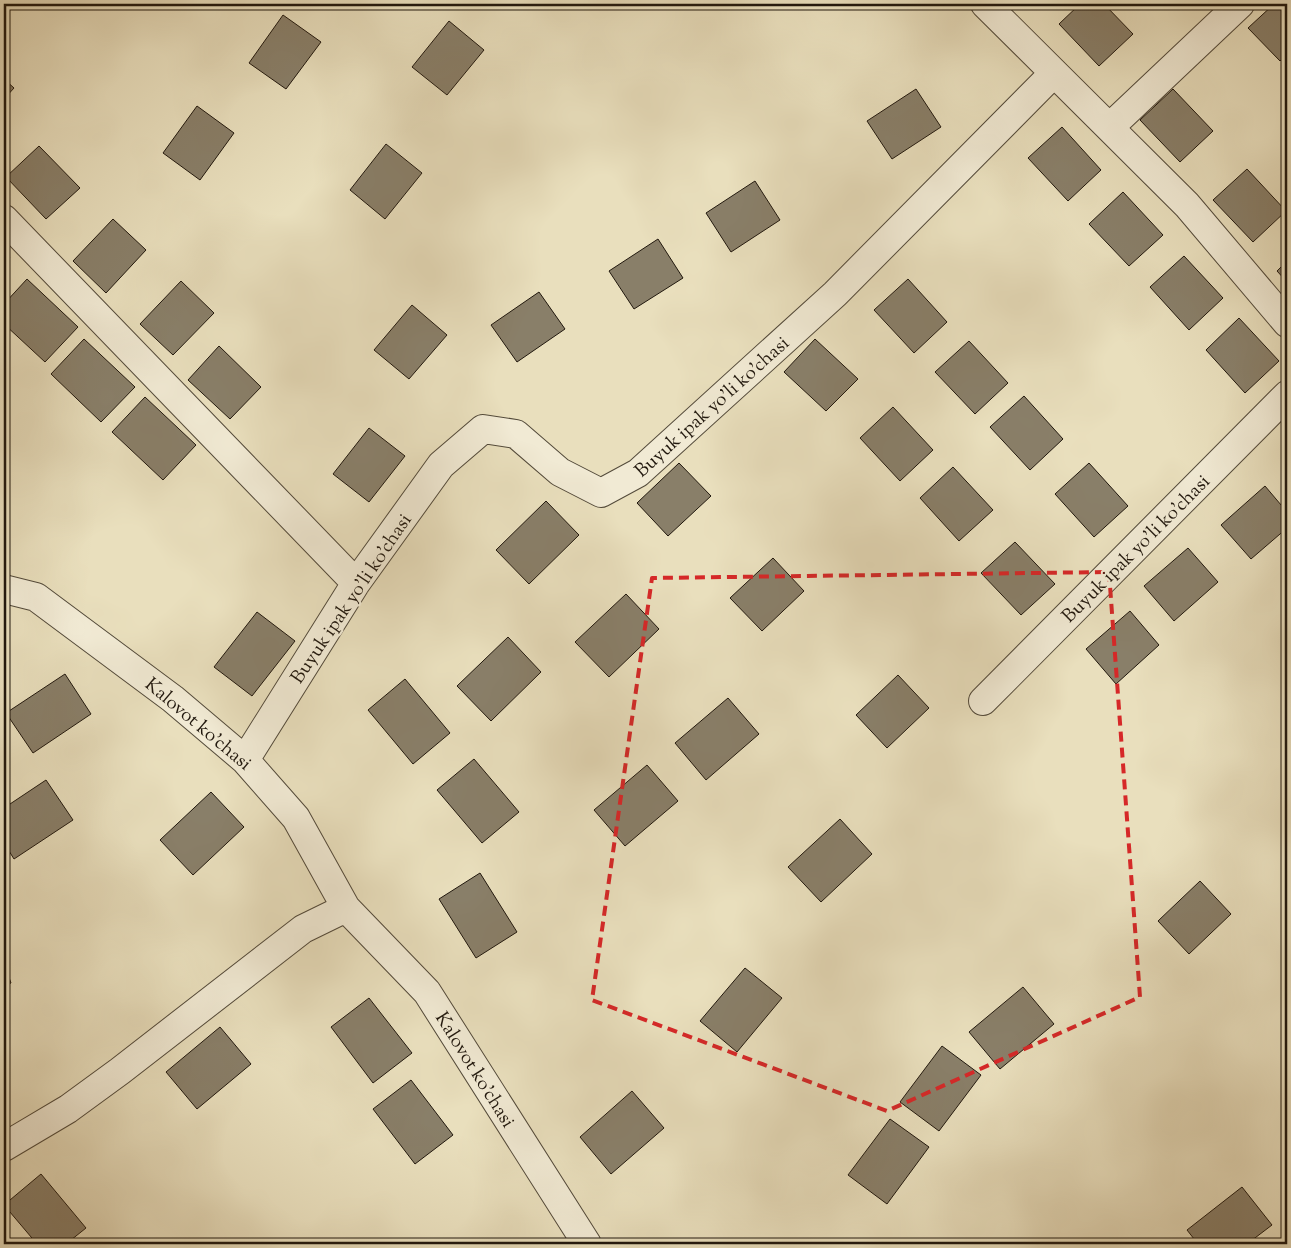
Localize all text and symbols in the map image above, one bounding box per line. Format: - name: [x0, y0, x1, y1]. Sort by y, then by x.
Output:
- street label: Buyuk ipak yo'li ko'chasi: [629, 331, 796, 485]
- street label: Buyuk ipak yo'li ko'chasi: [1057, 470, 1217, 630]
- street label: Buyuk ipak yo'li ko'chasi: [285, 509, 419, 690]
- street label: Kalovot ko'chasi: [138, 672, 257, 778]
- street label: Kalovot ko'chasi: [427, 1007, 520, 1134]

